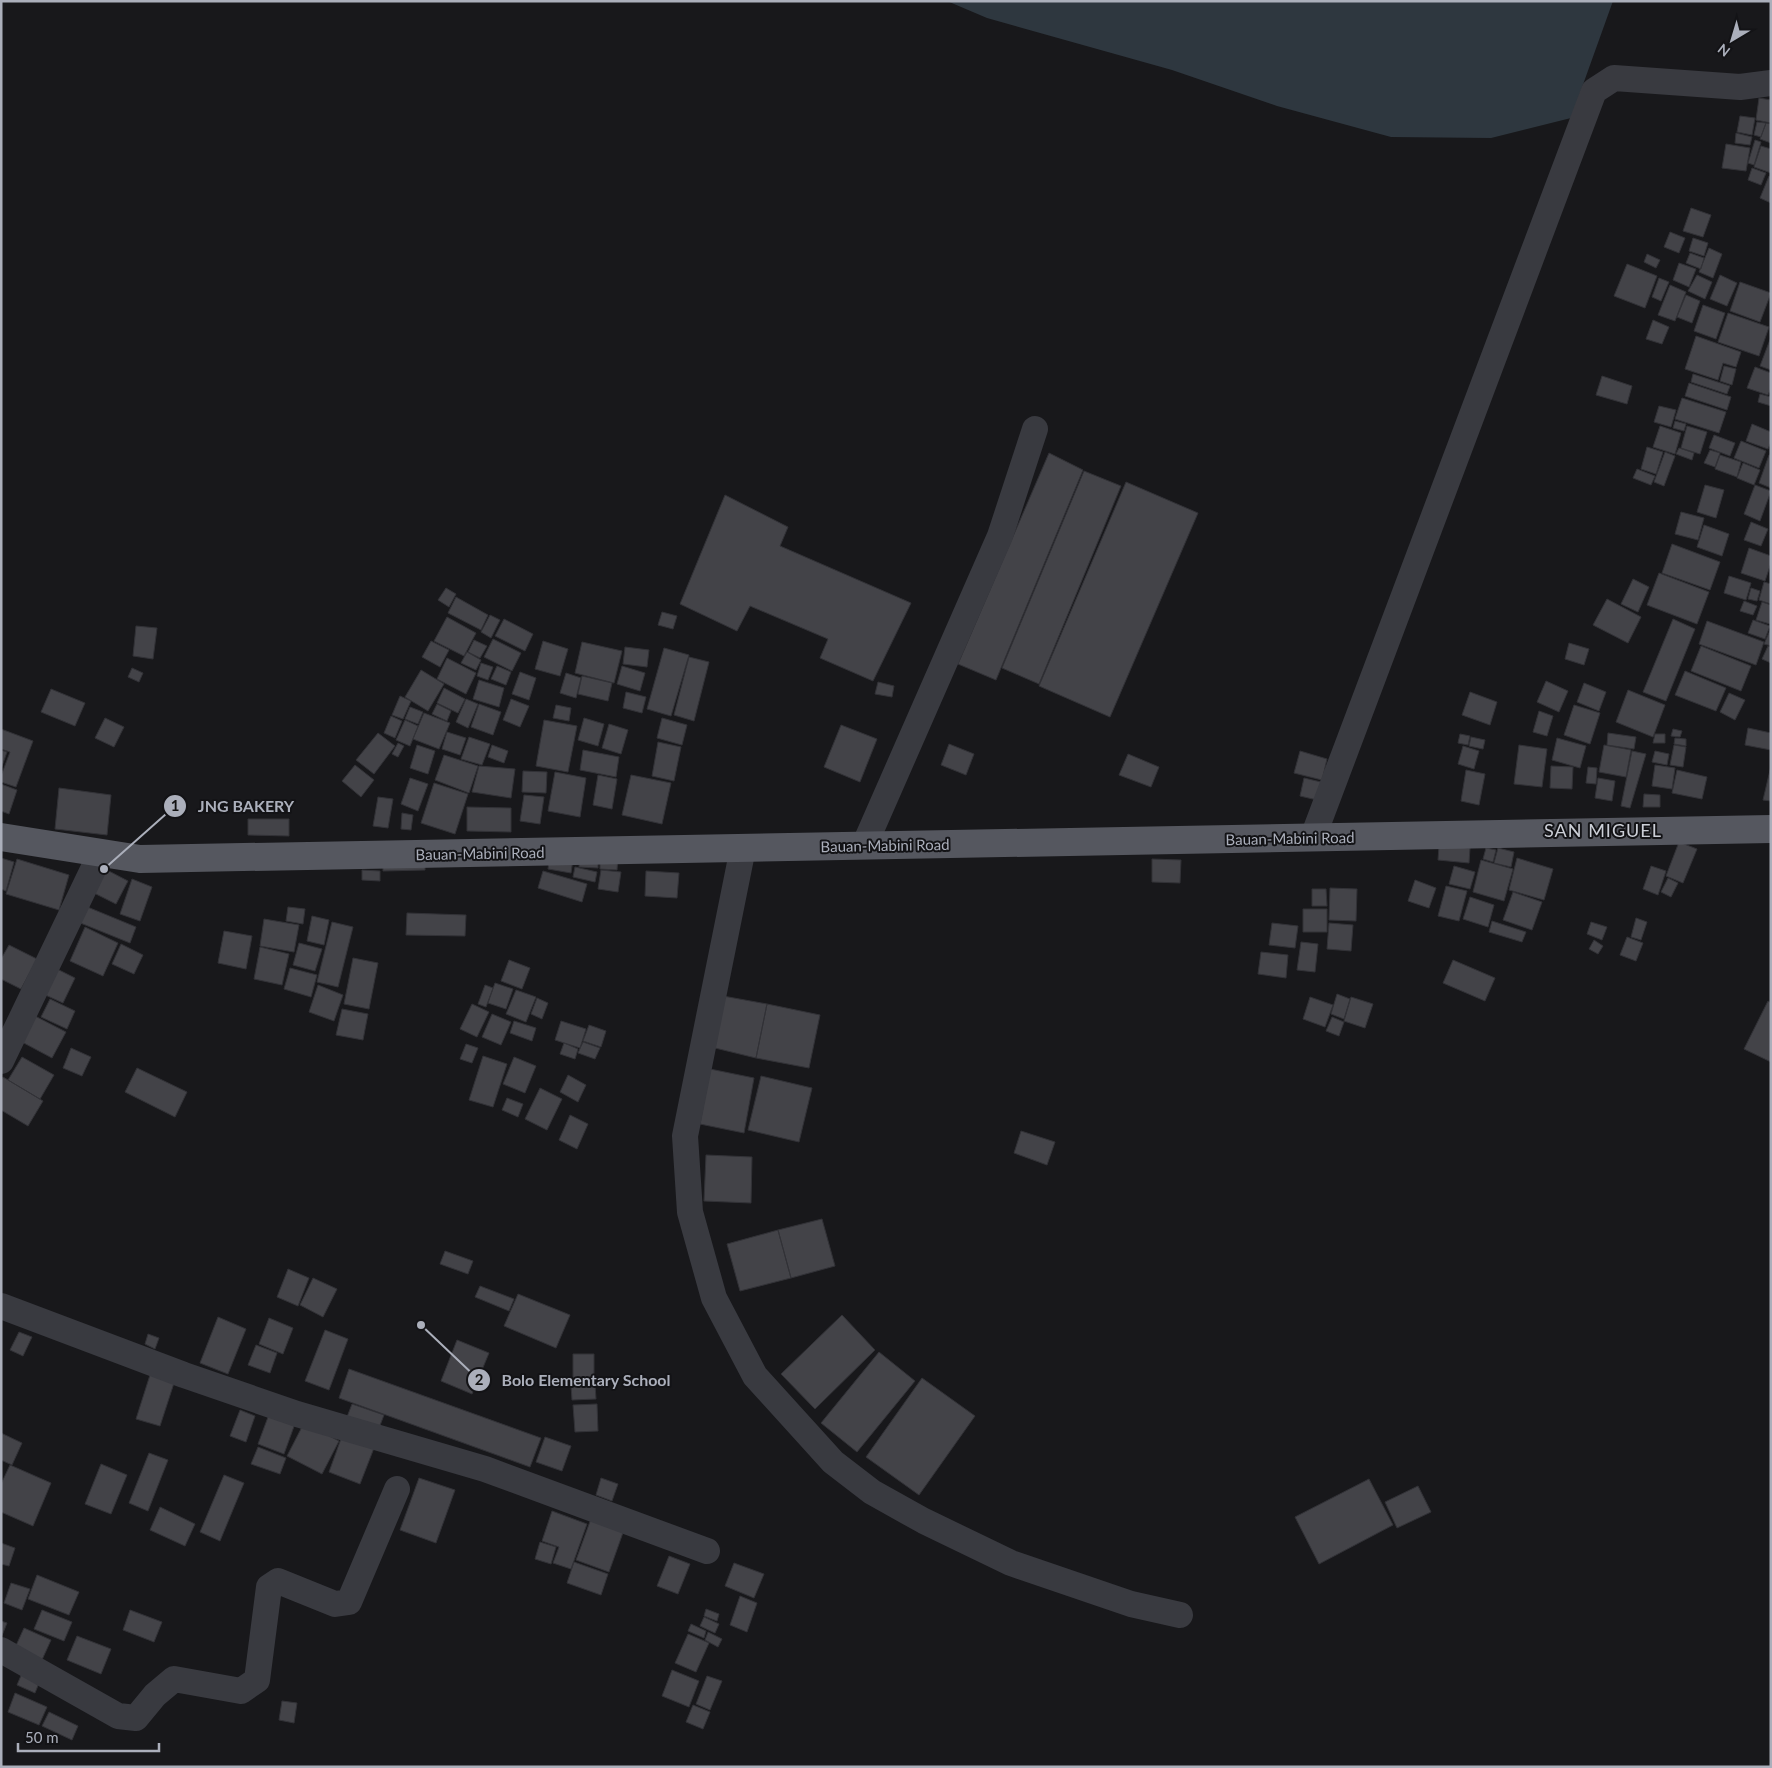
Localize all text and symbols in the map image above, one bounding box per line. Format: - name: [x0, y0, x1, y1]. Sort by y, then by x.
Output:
- north arrow: [1707, 15, 1757, 65]
- text: N: [1714, 41, 1733, 61]
- callout: JNG BAKERY: [162, 791, 304, 822]
- text: 1: [171, 796, 179, 814]
- text: JNG BAKERY: [198, 796, 295, 815]
- district label: SAN MIGUEL: [1544, 819, 1662, 841]
- street label: Bauan-Mabini Road: [1225, 828, 1355, 848]
- street label: Bauan-Mabini Road: [820, 835, 950, 855]
- street label: Bauan-Mabini Road: [415, 843, 545, 863]
- callout: Bolo Elementary School: [466, 1365, 681, 1396]
- text: 2: [475, 1370, 484, 1388]
- text: Bolo Elementary School: [501, 1370, 671, 1389]
- scale bar: [18, 1720, 159, 1752]
- text: 50 m: [25, 1728, 59, 1746]

